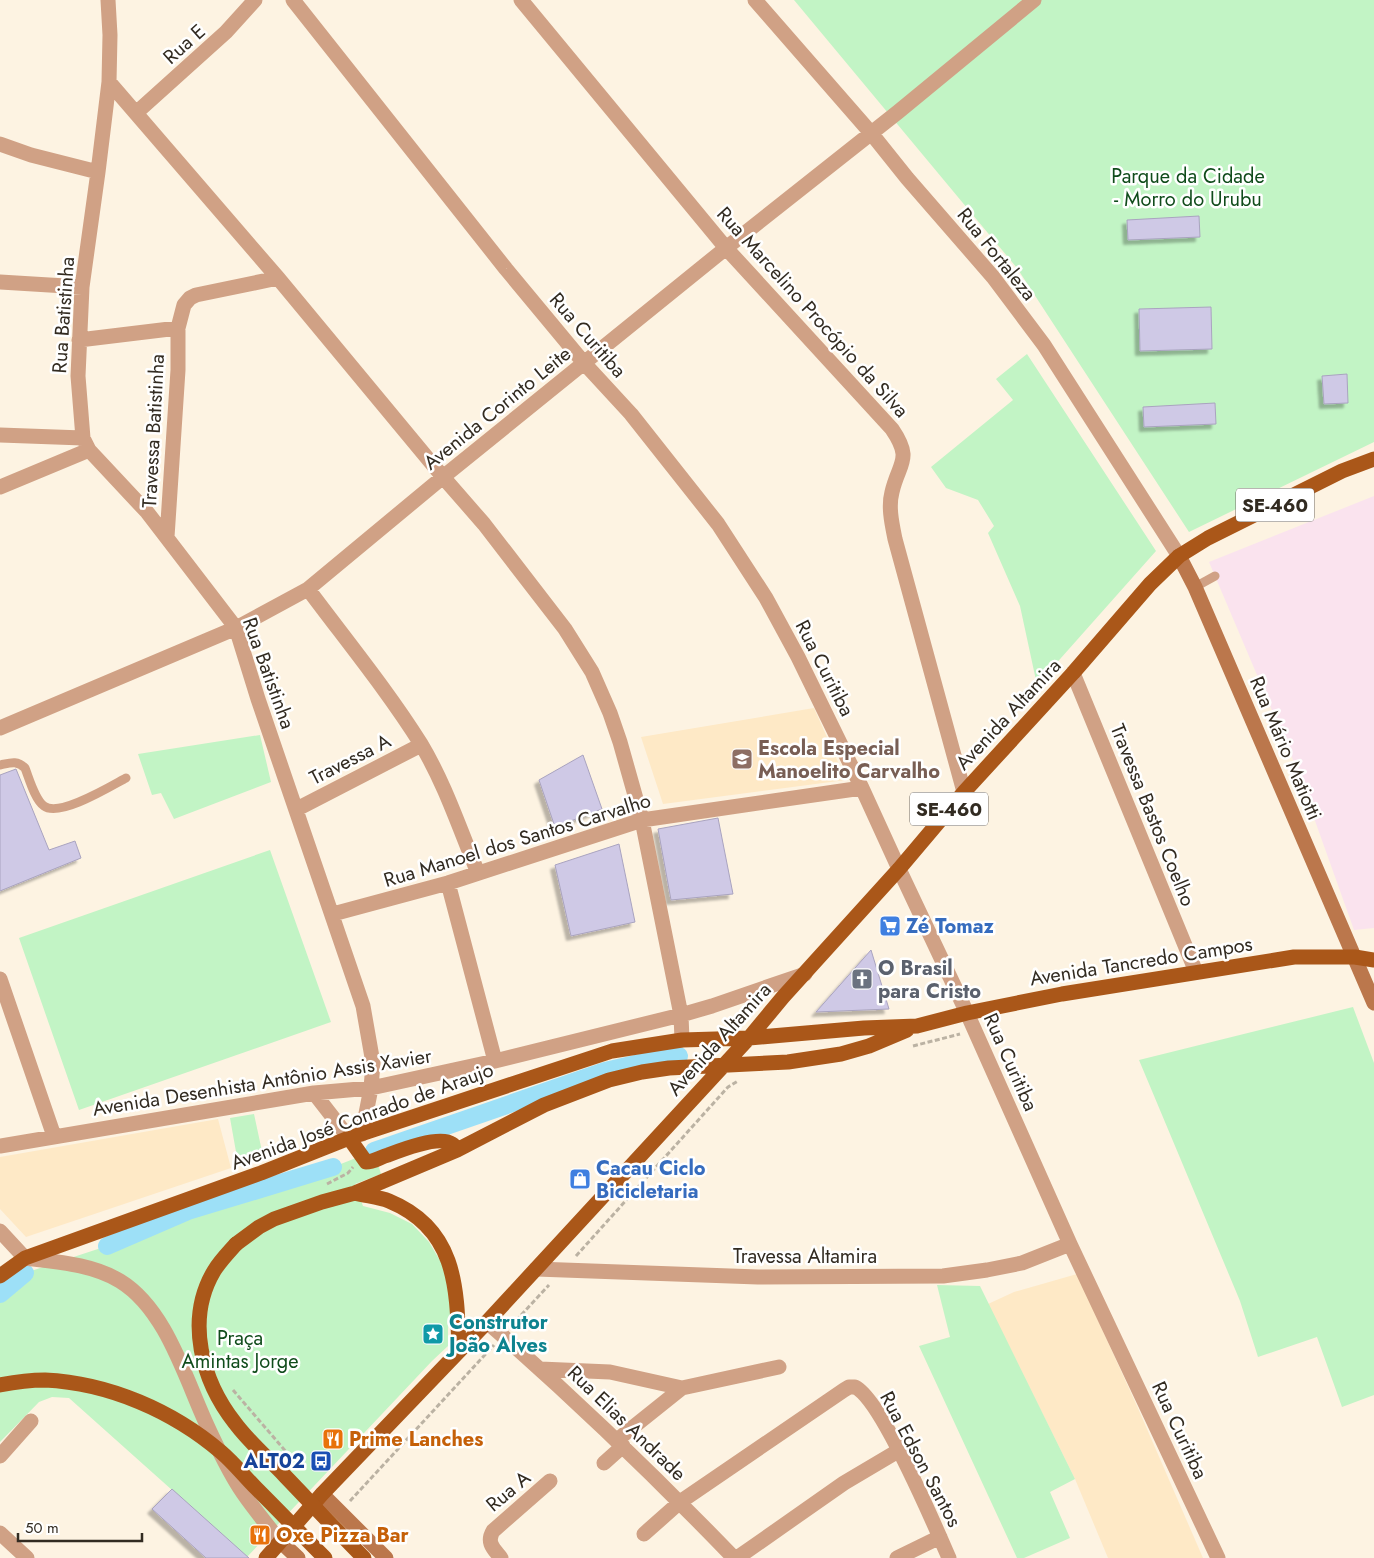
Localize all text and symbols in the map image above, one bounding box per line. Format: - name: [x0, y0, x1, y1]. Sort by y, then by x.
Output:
- street label: Rua E: [157, 17, 212, 71]
- park label: Parque da Cidade - Morro do Urubu: [1111, 162, 1265, 214]
- street label: Rua Marcelino Procópio da Silva: [710, 200, 915, 424]
- street label: Rua Fortaleza: [950, 202, 1043, 307]
- street label: Rua Batistinha: [45, 256, 82, 374]
- street label: Rua Curitiba: [542, 286, 633, 384]
- street label: Avenida Corinto Leite: [417, 340, 577, 477]
- street label: Travessa Batistinha: [135, 353, 172, 509]
- road number: SE-460: [1236, 488, 1314, 522]
- street label: Rua Batistinha: [235, 613, 302, 733]
- street label: Rua Curitiba: [788, 615, 861, 721]
- street label: Avenida Altamira: [949, 652, 1068, 777]
- street label: Rua Mário Matiotti: [1242, 672, 1329, 825]
- street label: Travessa Bastos Coelho: [1103, 720, 1202, 911]
- street label: Travessa A: [305, 726, 397, 792]
- place label: Escola Especial Manoelito Carvalho: [758, 734, 940, 786]
- school or university icon: Escola Especial Manoelito Carvalho: [730, 747, 754, 771]
- street label: Rua Manoel dos Santos Carvalho: [380, 786, 654, 895]
- road number: SE-460: [910, 792, 988, 826]
- place label: Zé Tomaz: [906, 912, 994, 941]
- supermarket icon: Zé Tomaz: [878, 914, 902, 938]
- street label: Avenida Tancredo Campos: [1028, 930, 1255, 993]
- place label: O Brasil para Cristo: [878, 954, 981, 1006]
- church icon: O Brasil para Cristo: [850, 967, 874, 991]
- street label: Avenida Altamira: [661, 976, 778, 1102]
- street label: Rua Curitiba: [976, 1009, 1045, 1116]
- street label: Avenida Desenhista Antônio Assis Xavier: [90, 1041, 434, 1124]
- street label: Avenida José Conrado de Araujo: [227, 1055, 498, 1178]
- place label: Cacau Ciclo Bicicletaria: [596, 1154, 706, 1206]
- shop icon: Cacau Ciclo Bicicletaria: [568, 1167, 592, 1191]
- street label: Travessa Altamira: [733, 1242, 877, 1271]
- place label: Construtor João Alves: [445, 1308, 549, 1360]
- place icon: Construtor João Alves: [421, 1322, 445, 1346]
- park label: Praça Amintas Jorge: [182, 1324, 298, 1376]
- street label: Rua Elias Andrade: [561, 1359, 693, 1488]
- street label: Rua Curitiba: [1144, 1377, 1215, 1484]
- street label: Rua Edson Santos: [873, 1386, 969, 1532]
- place label: Prime Lanches: [349, 1425, 483, 1454]
- restaurant icon: Prime Lanches: [321, 1427, 345, 1451]
- place label: ALT02: [243, 1447, 305, 1476]
- bus stop icon: ALT02: [309, 1449, 333, 1473]
- street label: Rua A: [480, 1464, 538, 1519]
- scale bar: [18, 1510, 141, 1542]
- text: 50 m: [25, 1517, 59, 1539]
- place label: Oxe Pizza Bar: [276, 1521, 410, 1550]
- restaurant icon: Oxe Pizza Bar: [248, 1523, 272, 1547]

